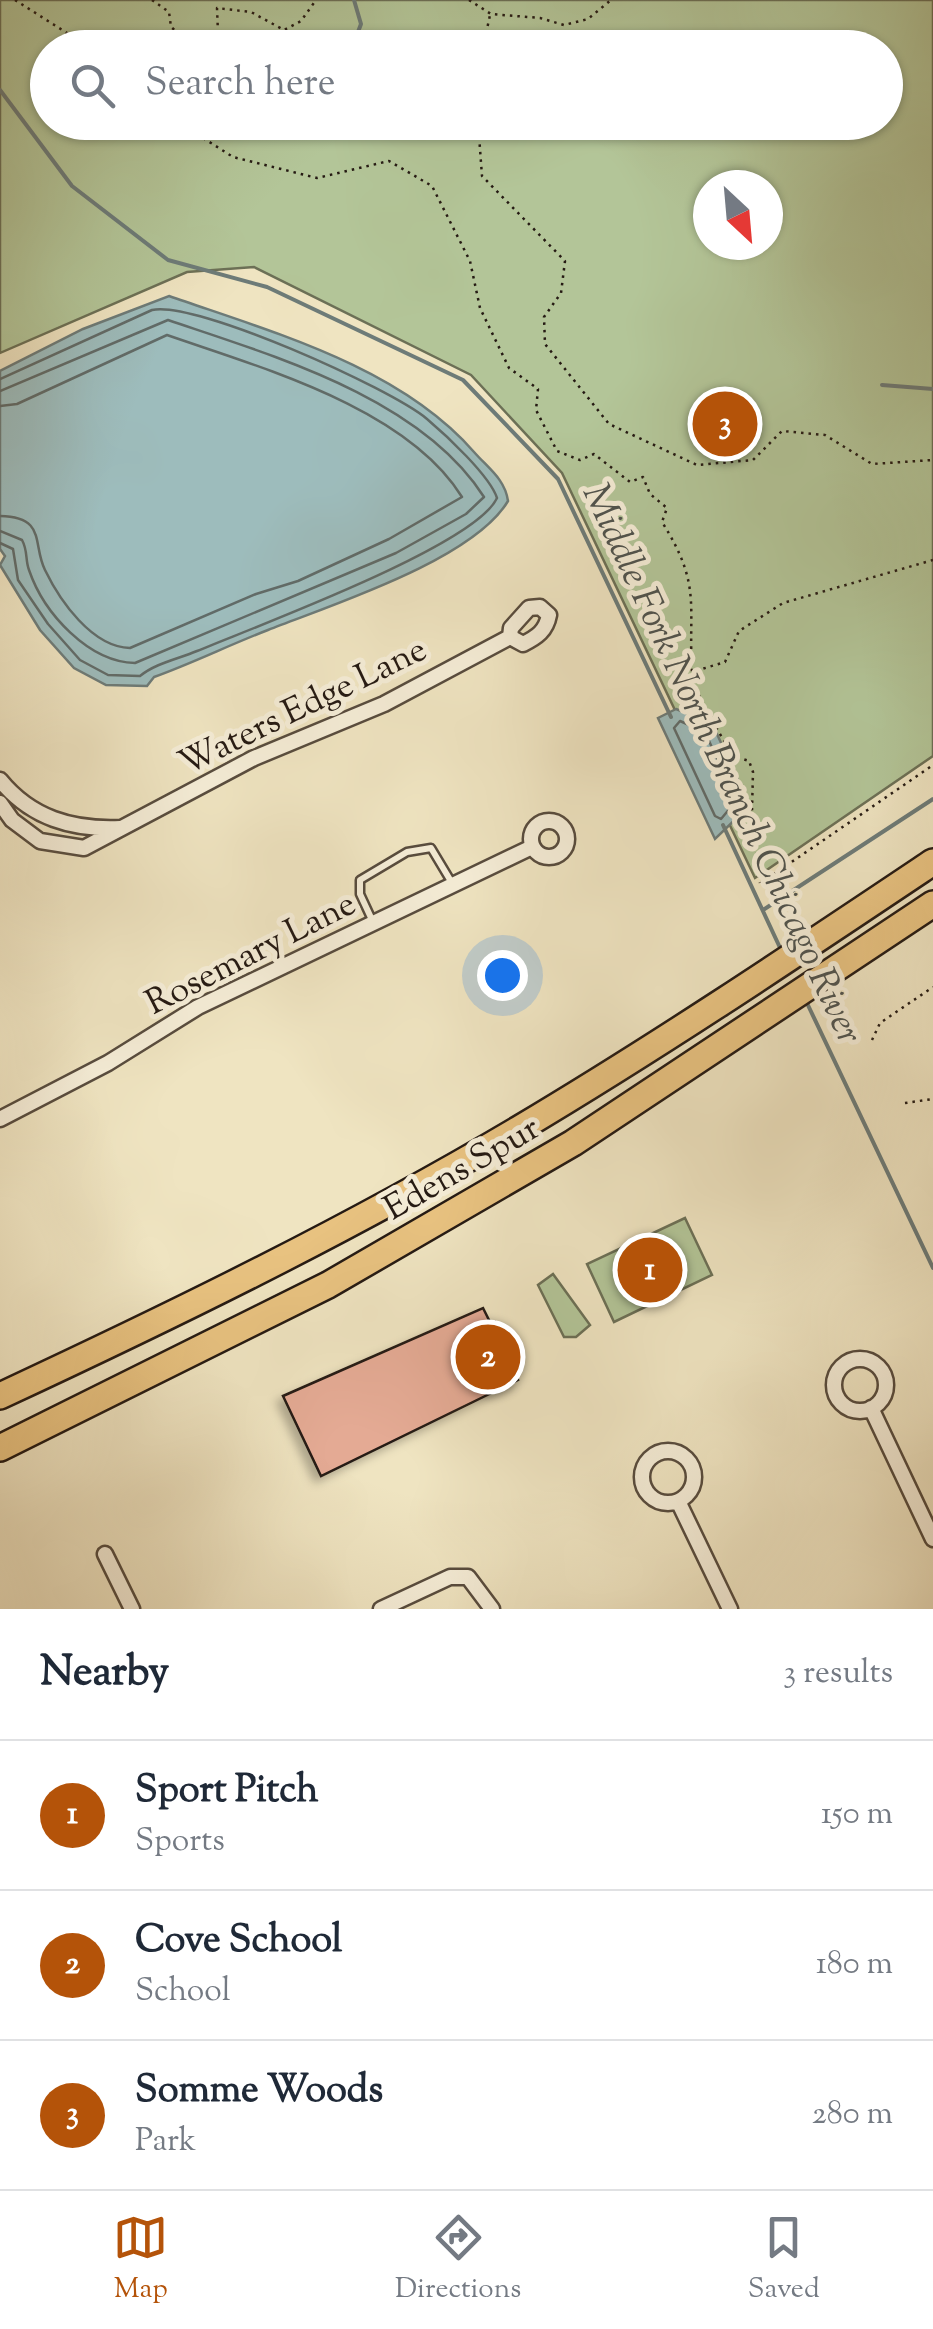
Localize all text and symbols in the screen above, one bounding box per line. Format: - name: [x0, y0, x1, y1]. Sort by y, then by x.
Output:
- search box: [30, 30, 903, 140]
- icon: search: [65, 58, 120, 113]
- text: Search here: [145, 58, 336, 112]
- north arrow: [693, 170, 783, 260]
- pin: 3: [692, 386, 758, 462]
- water label: Middle Fork North Branch Chicago River: [566, 476, 874, 1054]
- street label: Waters Edge Lane: [171, 626, 436, 790]
- street label: Rosemary Lane: [138, 880, 366, 1030]
- your location: [477, 950, 528, 1001]
- street label: Edens Spur: [375, 1105, 550, 1235]
- pin: 1: [618, 1232, 682, 1308]
- pin: 2: [456, 1320, 520, 1394]
- text: Nearby: [40, 1644, 169, 1704]
- text: 3 results: [783, 1651, 893, 1697]
- text: Sport Pitch: [135, 1765, 319, 1819]
- text: 1: [67, 1792, 78, 1838]
- text: 150 m: [821, 1792, 893, 1838]
- text: Sports: [135, 1819, 225, 1865]
- text: Cove School: [135, 1915, 342, 1969]
- text: 2: [65, 1942, 80, 1988]
- text: 180 m: [816, 1942, 893, 1988]
- text: School: [135, 1969, 231, 2015]
- text: Somme Woods: [135, 2065, 383, 2119]
- text: 3: [66, 2092, 79, 2138]
- text: 280 m: [812, 2092, 893, 2138]
- text: Park: [135, 2119, 196, 2165]
- tab: Map: [113, 2210, 168, 2310]
- tab: Directions: [395, 2210, 521, 2310]
- tab: Saved: [748, 2210, 820, 2310]

